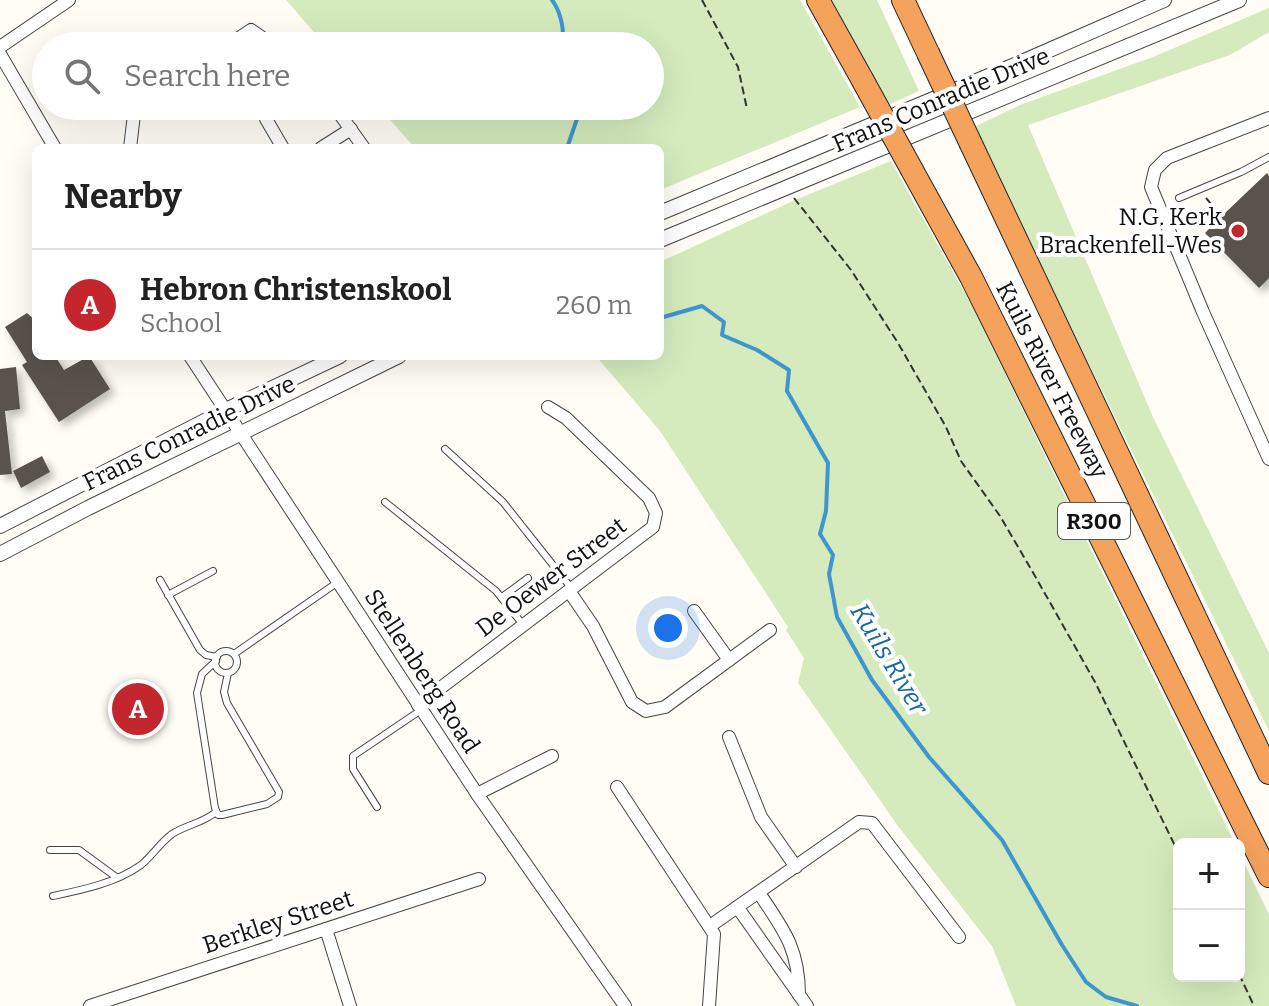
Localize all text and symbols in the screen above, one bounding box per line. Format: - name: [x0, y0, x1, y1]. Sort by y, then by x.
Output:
- search box: [32, 32, 664, 120]
- street label: Frans Conradie Drive: [828, 42, 1054, 158]
- icon: search: [60, 54, 104, 98]
- text: Search here: [124, 58, 291, 94]
- text: Nearby: [64, 176, 182, 217]
- place label: N.G. Kerk Brackenfell-Wes: [1039, 203, 1222, 259]
- marker: N.G. Kerk Brackenfell-Wes: [1229, 222, 1247, 240]
- text: Hebron Christenskool: [140, 272, 451, 308]
- street label: Kuils River Freeway: [990, 277, 1114, 483]
- text: A: [81, 290, 99, 321]
- text: 260 m: [556, 290, 632, 321]
- text: School: [140, 308, 222, 339]
- street label: Frans Conradie Drive: [78, 369, 300, 497]
- road number: R300: [1058, 503, 1130, 539]
- street label: De Oewer Street: [471, 511, 632, 642]
- street label: Stellenberg Road: [359, 584, 485, 758]
- water label: Kuils River: [844, 598, 935, 721]
- your location: [648, 608, 688, 648]
- pin: A: [112, 679, 164, 739]
- map controls: [1173, 838, 1245, 982]
- button: +: [1173, 838, 1245, 910]
- street label: Berkley Street: [199, 884, 357, 959]
- button: −: [1173, 910, 1245, 982]

